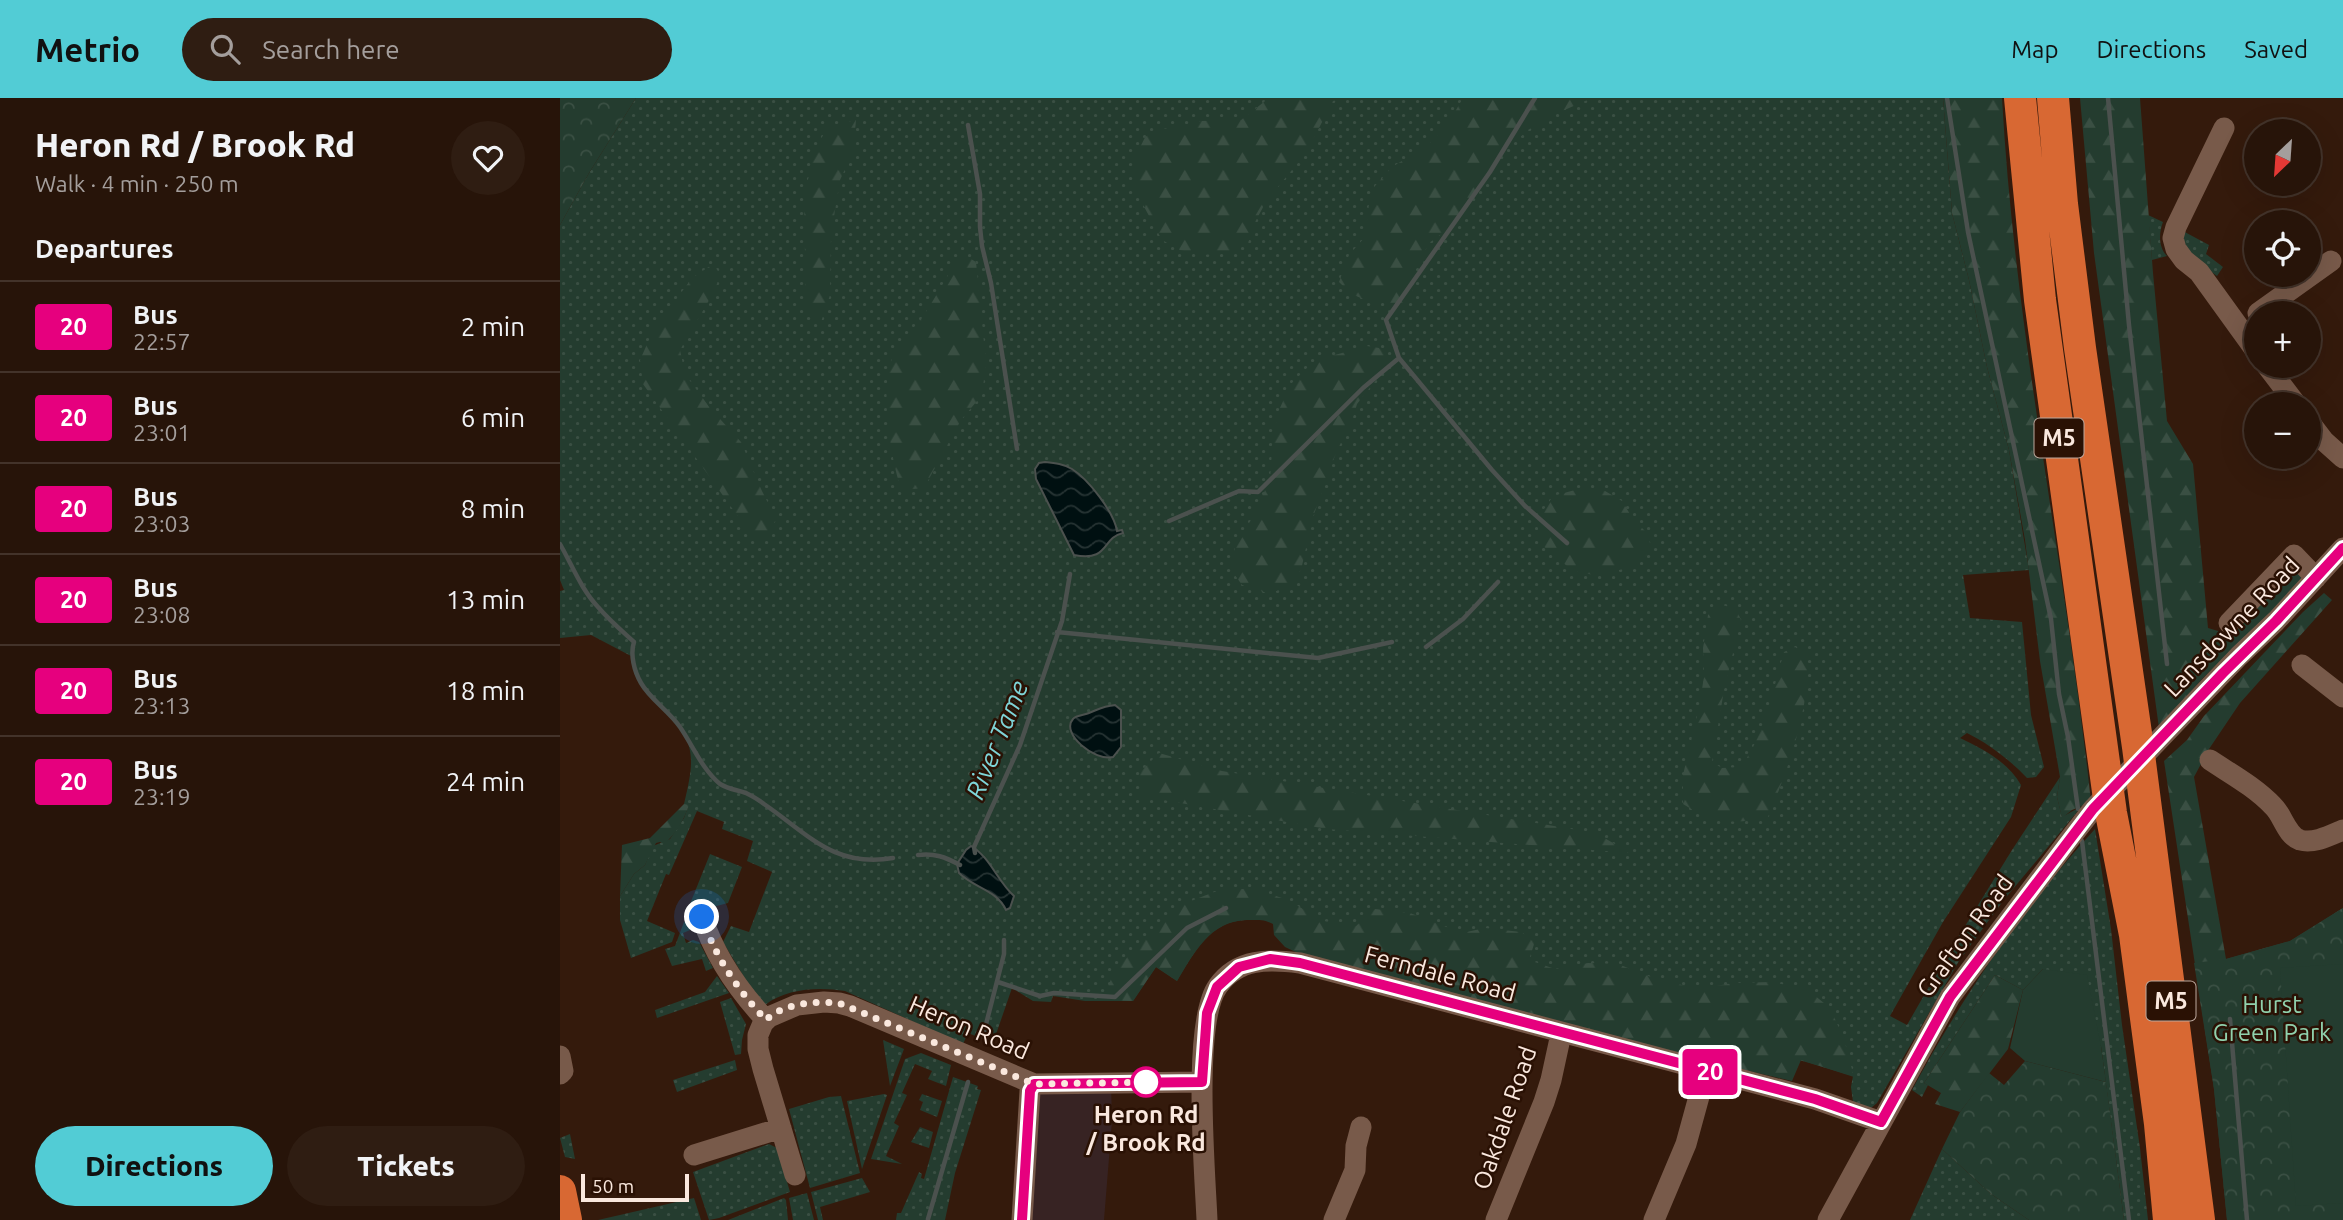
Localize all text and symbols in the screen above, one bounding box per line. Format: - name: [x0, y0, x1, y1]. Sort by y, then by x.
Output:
- search box: [182, 18, 672, 81]
- icon: search: [206, 30, 244, 68]
- text: Metrio: [35, 31, 140, 68]
- text: Search here: [262, 35, 400, 64]
- text: Map: [2011, 36, 2058, 63]
- text: Directions: [2096, 36, 2206, 63]
- text: Saved: [2244, 36, 2308, 63]
- north arrow: [2244, 119, 2320, 196]
- map controls: [2244, 119, 2321, 469]
- button: heart: [451, 121, 525, 195]
- text: Heron Rd / Brook Rd: [35, 126, 355, 163]
- text: Walk · 4 min · 250 m: [35, 171, 239, 196]
- button: locate: [2244, 210, 2321, 287]
- text: Departures: [35, 234, 173, 263]
- text: Bus: [133, 300, 178, 329]
- button: +: [2244, 301, 2321, 378]
- text: 2 min: [461, 312, 525, 341]
- text: 20: [60, 313, 87, 340]
- text: 22:57: [133, 329, 191, 354]
- text: Bus: [133, 391, 178, 420]
- button: −: [2244, 392, 2321, 469]
- text: 6 min: [461, 403, 525, 432]
- text: 20: [60, 404, 87, 431]
- road number: M5: [2034, 418, 2084, 458]
- text: 23:01: [133, 420, 191, 445]
- text: Bus: [133, 482, 178, 511]
- text: 8 min: [461, 494, 525, 523]
- text: 20: [60, 495, 87, 522]
- text: 23:03: [133, 511, 191, 536]
- street label: Lansdowne Road: [2158, 551, 2305, 702]
- text: Bus: [133, 573, 178, 602]
- text: 13 min: [446, 585, 525, 614]
- text: 20: [60, 586, 87, 613]
- text: 23:08: [133, 602, 191, 627]
- text: Bus: [133, 664, 178, 693]
- text: 18 min: [446, 676, 525, 705]
- water label: River Tame: [960, 676, 1033, 803]
- text: 20: [60, 677, 87, 704]
- text: 23:13: [133, 693, 191, 718]
- text: Bus: [133, 755, 178, 784]
- text: 24 min: [446, 767, 525, 796]
- text: 20: [60, 768, 87, 795]
- text: 23:19: [133, 784, 191, 809]
- street label: Grafton Road: [1911, 869, 2018, 1002]
- your location: [684, 899, 719, 934]
- street label: Ferndale Road: [1362, 940, 1519, 1007]
- road number: M5: [2146, 982, 2196, 1020]
- street label: Heron Road: [905, 990, 1033, 1065]
- park label: Hurst Green Park: [2213, 991, 2331, 1046]
- street label: Oakdale Road: [1467, 1043, 1542, 1193]
- line badge: 20: [1678, 1049, 1742, 1095]
- text: 20: [1696, 1058, 1724, 1085]
- marker: Heron Rd / Brook Rd: [1131, 1067, 1161, 1097]
- place label: Heron Rd / Brook Rd: [1085, 1101, 1206, 1156]
- button: Directions: [35, 1126, 273, 1206]
- button: Tickets: [287, 1126, 525, 1206]
- scale bar: [581, 1171, 690, 1203]
- text: 50 m: [592, 1175, 634, 1197]

